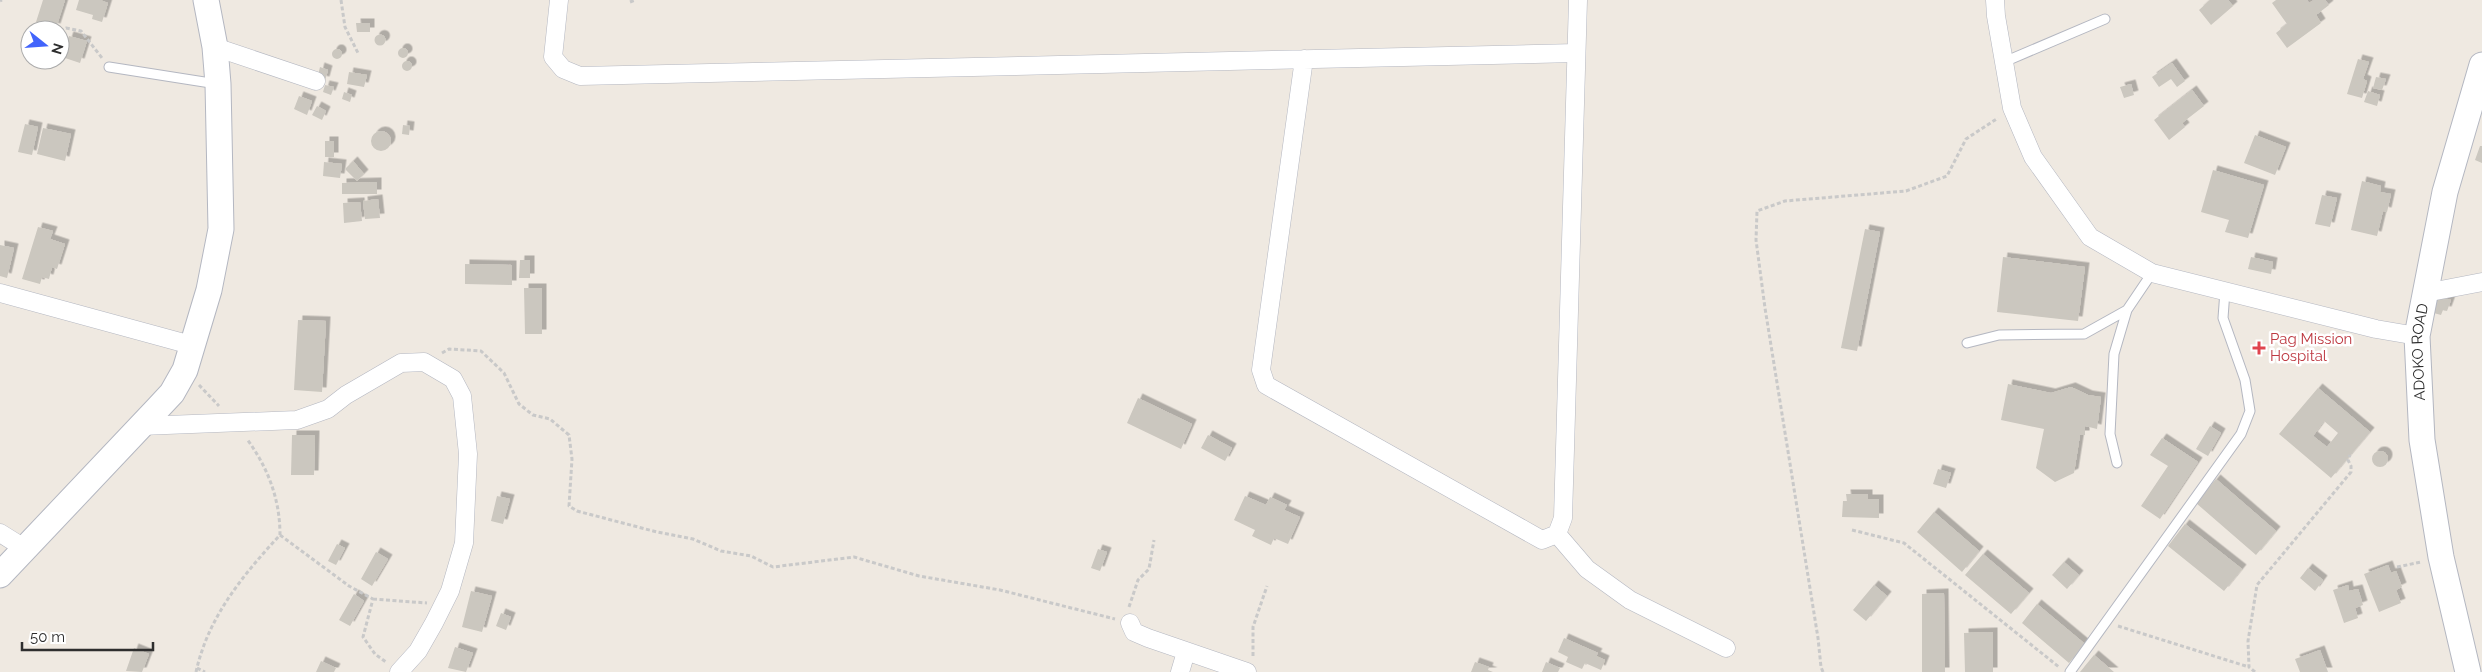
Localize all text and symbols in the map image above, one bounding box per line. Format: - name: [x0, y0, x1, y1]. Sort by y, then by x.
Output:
- north arrow: [20, 20, 70, 70]
- text: N: [48, 41, 67, 56]
- street label: ADOKO ROAD: [2408, 301, 2432, 401]
- place label: Pag Mission Hospital: [2270, 330, 2352, 365]
- marker: Pag Mission Hospital: [2252, 341, 2266, 355]
- scale bar: [22, 620, 154, 652]
- text: 50 m: [30, 628, 65, 646]

